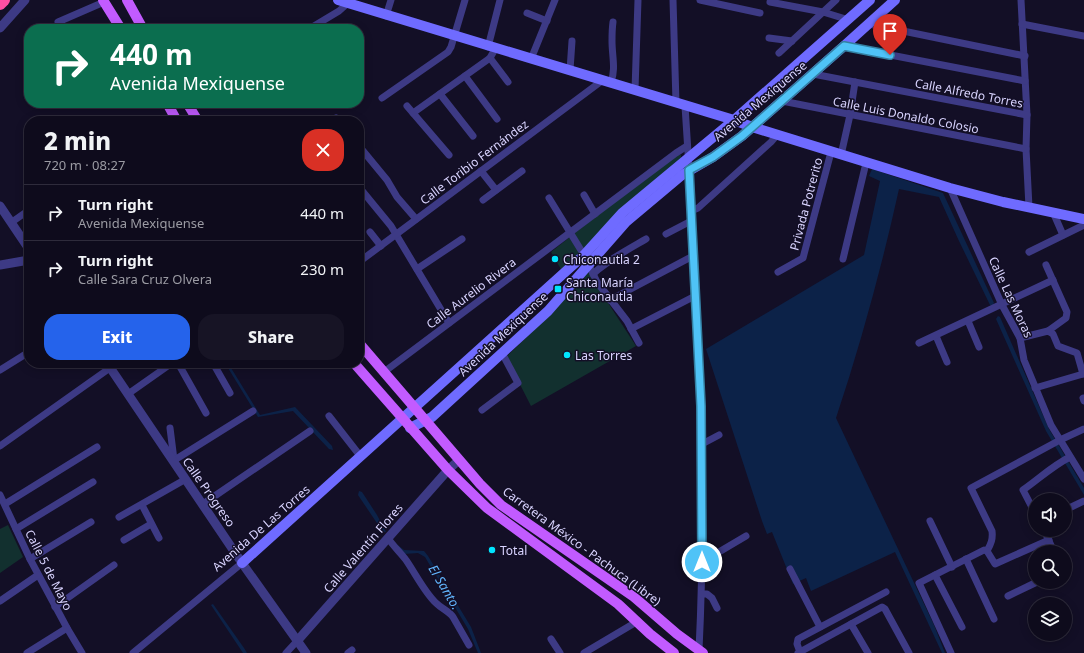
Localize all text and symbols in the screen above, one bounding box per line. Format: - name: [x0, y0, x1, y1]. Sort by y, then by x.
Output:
- pin: [873, 14, 907, 55]
- icon: arrive: [879, 20, 901, 42]
- text: 440 m: [110, 35, 193, 73]
- icon: right: [44, 40, 96, 92]
- street label: Avenida Mexiquense: [710, 57, 810, 145]
- text: Avenida Mexiquense: [110, 71, 285, 95]
- street label: Calle Alfredo Torres: [913, 74, 1025, 112]
- street label: Calle Luis Donaldo Colosio: [832, 92, 980, 138]
- street label: Calle Toribio Fernández: [416, 115, 532, 208]
- text: 2 min: [44, 124, 111, 157]
- button: close: [302, 129, 344, 171]
- text: 720 m · 08:27: [44, 156, 125, 174]
- street label: Privada Potrerito: [785, 156, 827, 252]
- text: Turn right: [78, 194, 153, 214]
- icon: right: [44, 202, 66, 224]
- text: 440 m: [300, 203, 344, 223]
- text: Avenida Mexiquense: [78, 214, 204, 232]
- text: Turn right: [78, 250, 153, 270]
- place label: Chiconautla 2: [563, 251, 640, 268]
- street label: Calle Aurelio Rivera: [423, 254, 519, 332]
- marker: Chiconautla 2: [550, 254, 560, 264]
- street label: Calle Las Moras: [985, 254, 1037, 341]
- icon: right: [44, 258, 66, 280]
- text: 230 m: [300, 259, 344, 279]
- text: Calle Sara Cruz Olvera: [78, 270, 212, 288]
- place label: Santa María Chiconautla: [566, 274, 633, 305]
- marker: Santa María Chiconautla: [553, 284, 563, 294]
- street label: Avenida Mexiquense: [455, 288, 552, 380]
- button: Exit: [44, 314, 190, 360]
- button: Share: [198, 314, 344, 360]
- place label: Las Torres: [575, 347, 632, 364]
- marker: Las Torres: [562, 350, 572, 360]
- street label: Calle Progreso: [179, 454, 239, 530]
- street label: Avenida De Las Torres: [209, 481, 314, 575]
- street label: Carretera México - Pachuca (Libre): [499, 483, 665, 610]
- map controls: [1028, 493, 1072, 641]
- button: sound: [1028, 493, 1072, 537]
- street label: Calle Valentín Flores: [319, 500, 407, 596]
- street label: Calle 5 de Mayo: [21, 527, 77, 613]
- position arrow: [681, 541, 723, 583]
- place label: Total: [500, 542, 527, 559]
- marker: Total: [487, 545, 497, 555]
- button: search: [1028, 545, 1072, 589]
- water label: El Santo.: [424, 561, 466, 613]
- button: layers: [1028, 597, 1072, 641]

